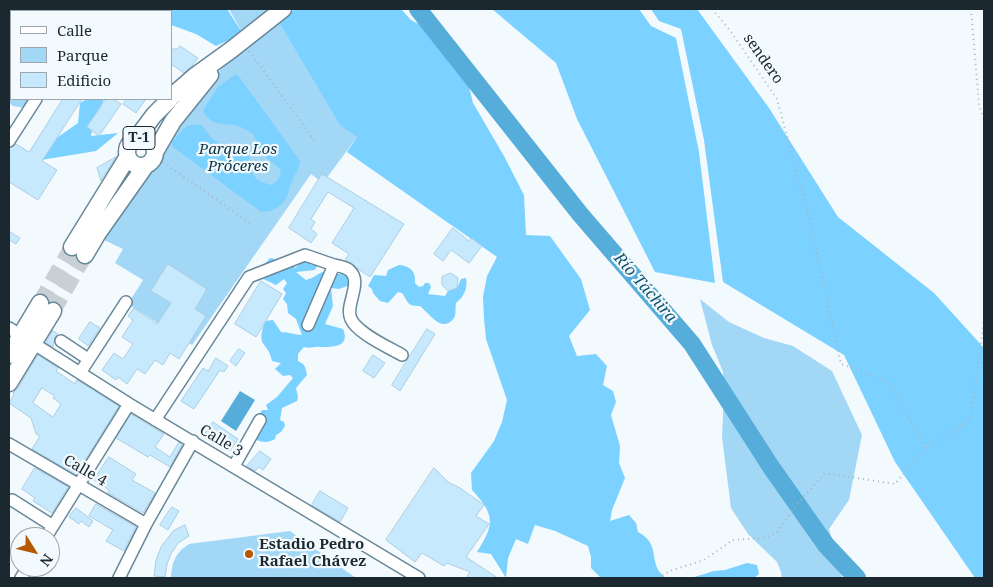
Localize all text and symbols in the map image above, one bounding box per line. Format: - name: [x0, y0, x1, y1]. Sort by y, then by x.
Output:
- legend: [10, 10, 172, 100]
- text: Calle: [57, 20, 92, 40]
- street label: sendero: [739, 30, 787, 88]
- text: Parque: [57, 45, 108, 65]
- text: Edificio: [57, 70, 111, 90]
- road number: T-1: [123, 126, 155, 150]
- park label: Parque Los Próceres: [199, 141, 277, 176]
- water label: Río Táchira: [610, 249, 680, 327]
- street label: Calle 3: [196, 421, 246, 461]
- street label: Calle 4: [60, 451, 110, 491]
- north arrow: [10, 527, 60, 577]
- place label: Estadio Pedro Rafael Chávez: [259, 536, 366, 571]
- marker: Estadio Pedro Rafael Chávez: [243, 548, 255, 560]
- text: N: [36, 550, 58, 571]

